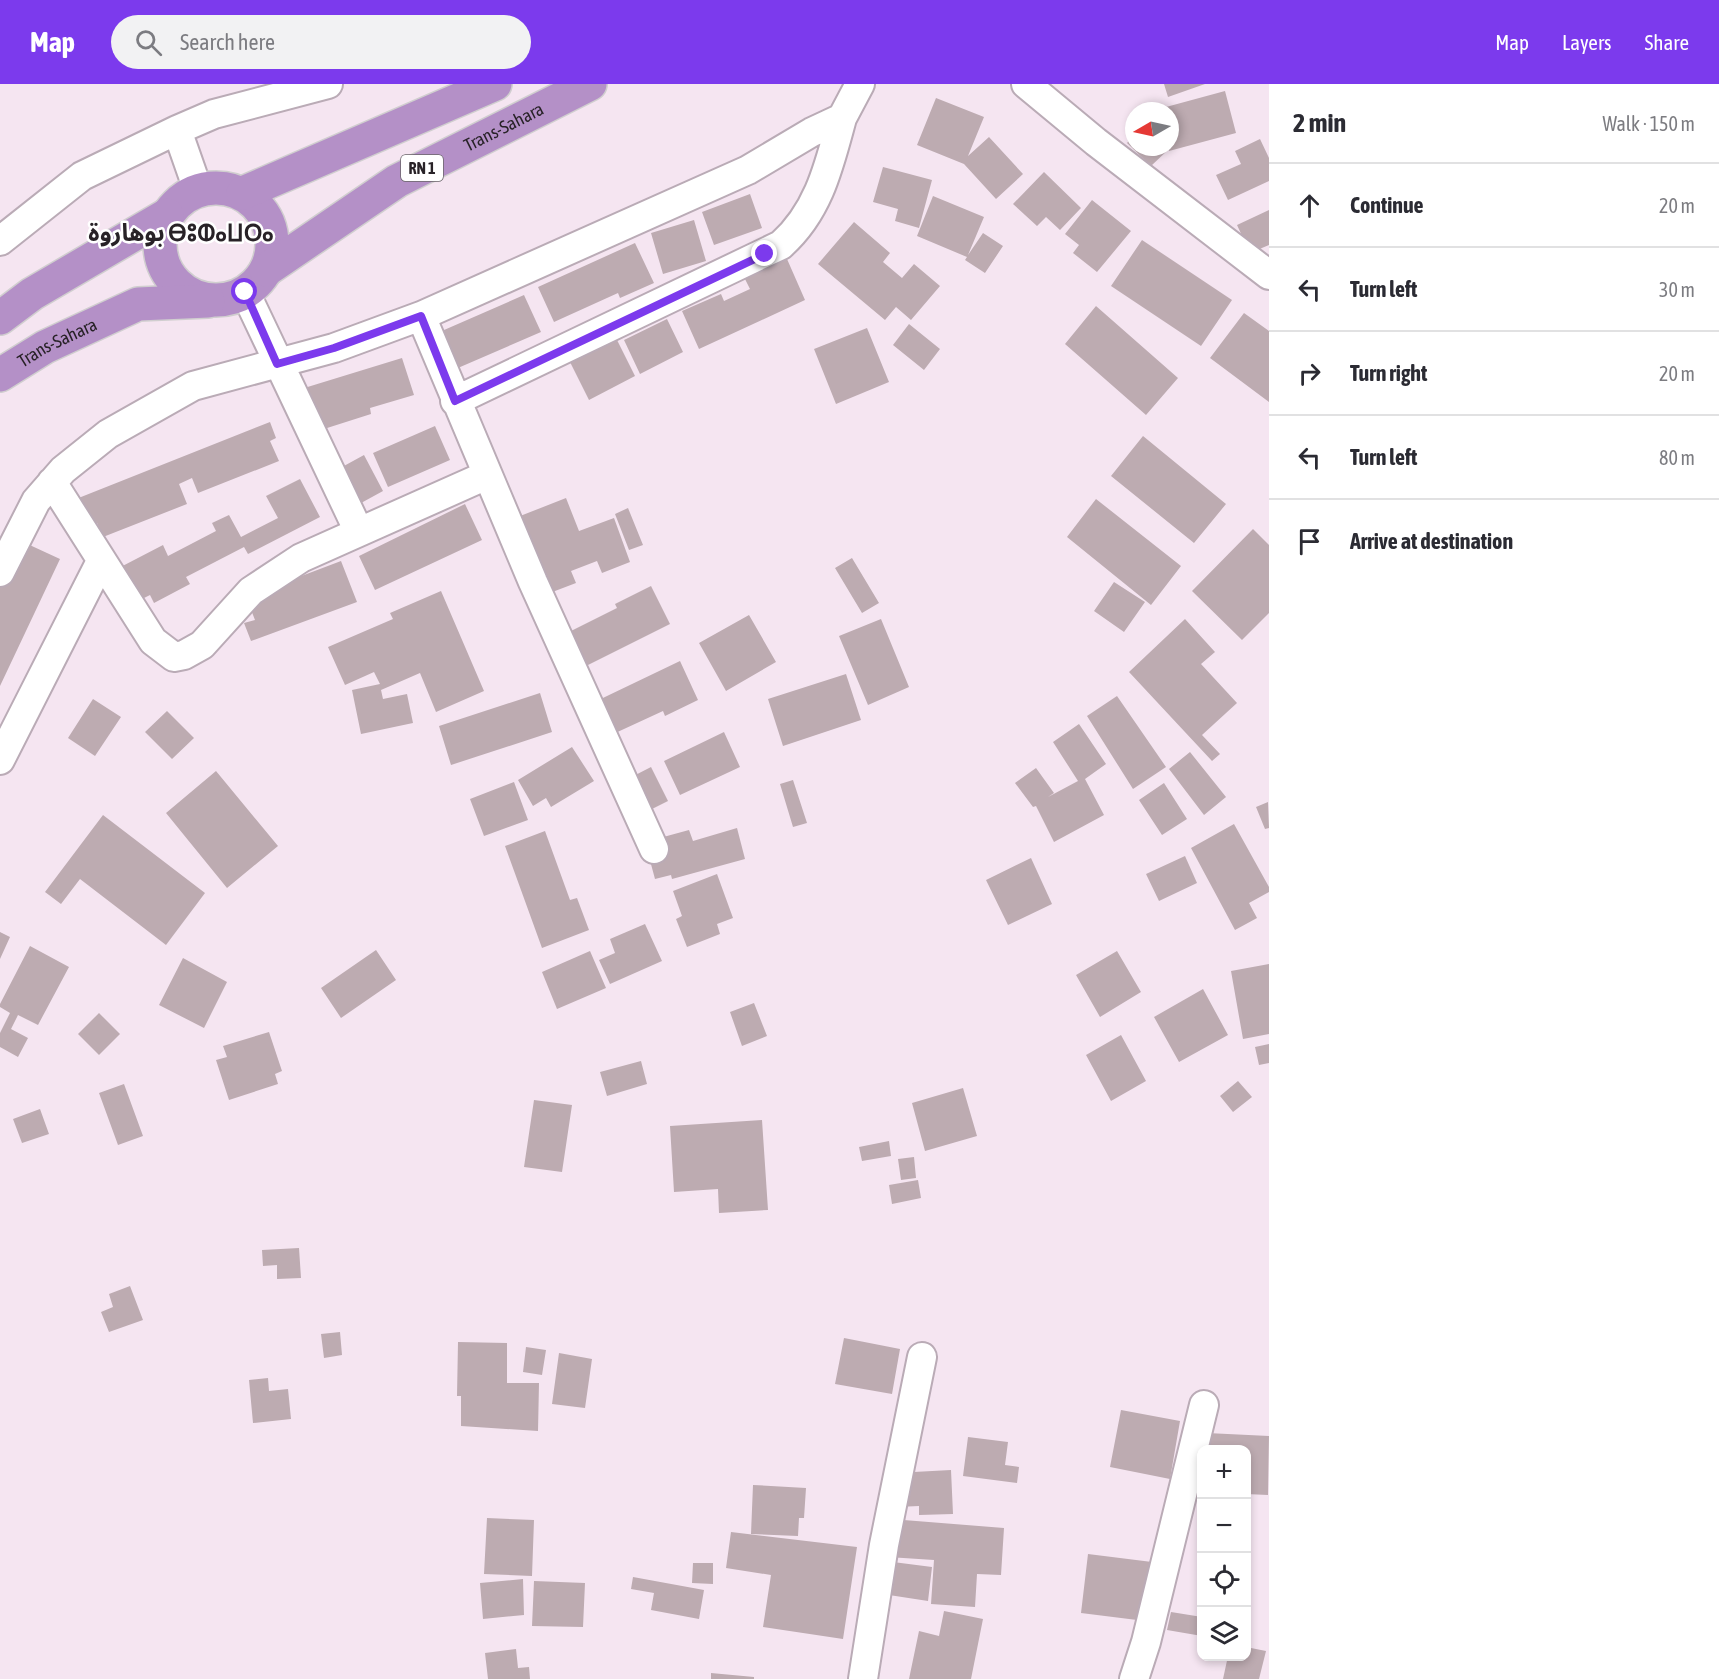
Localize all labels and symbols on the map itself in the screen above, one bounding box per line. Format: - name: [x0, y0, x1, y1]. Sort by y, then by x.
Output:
- street label: Trans-Sahara: [460, 98, 547, 156]
- north arrow: [1125, 102, 1179, 156]
- road number: RN 1: [401, 155, 443, 181]
- district label: بوهاروة ⴱⵓⵀⴰⵡⵔⴰ: [88, 219, 274, 247]
- route end: [751, 240, 777, 266]
- route start: [231, 278, 257, 304]
- street label: Trans-Sahara: [14, 313, 100, 371]

